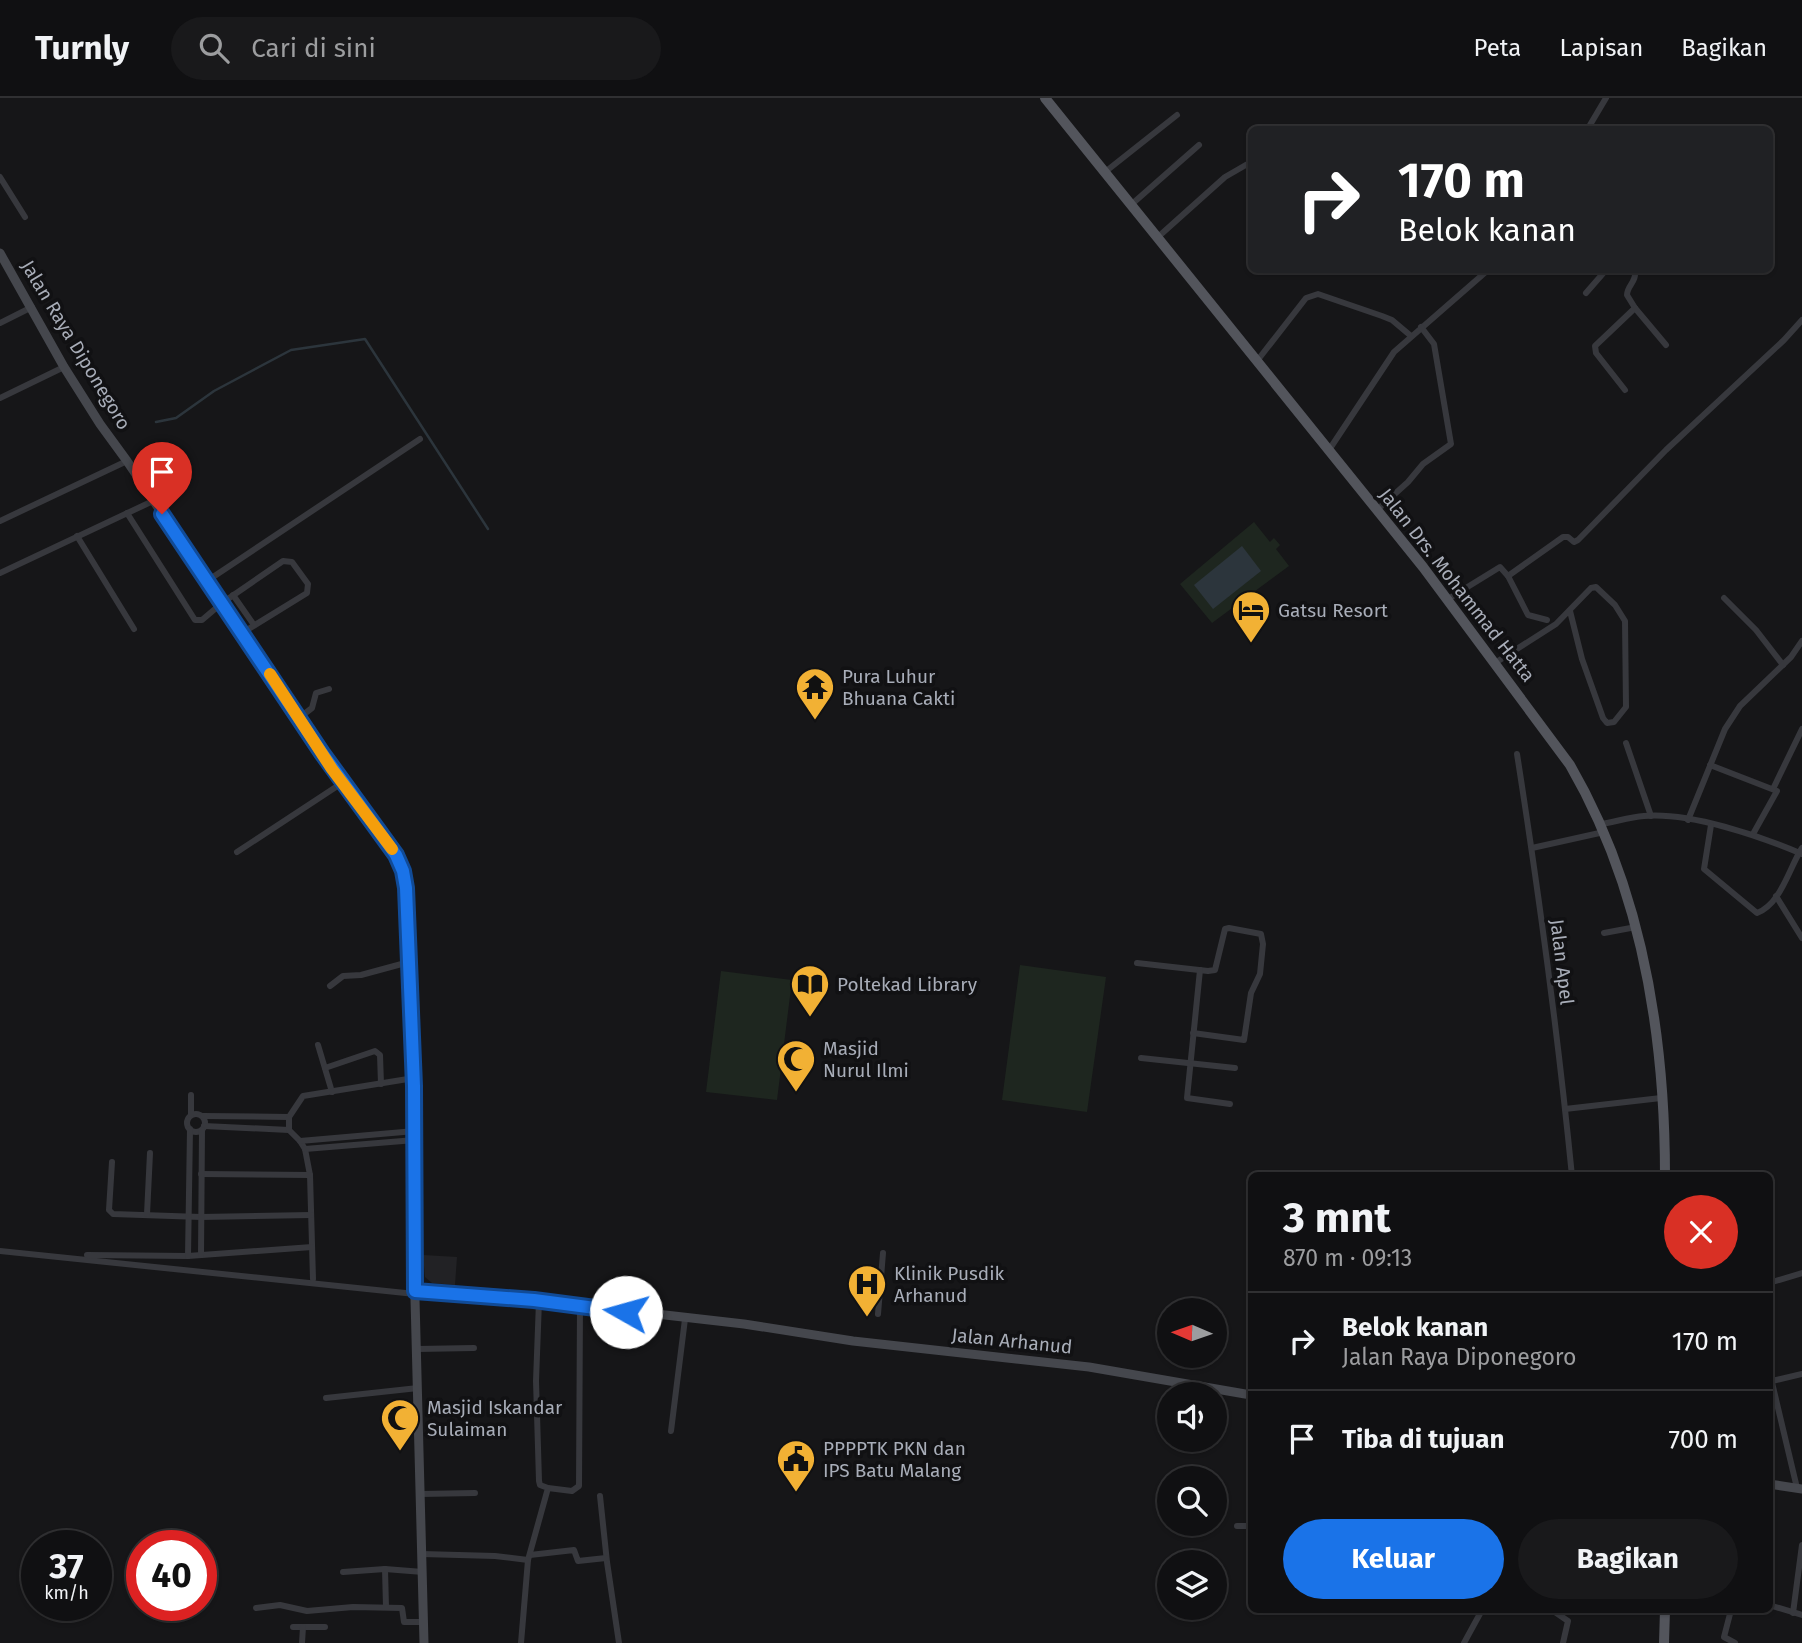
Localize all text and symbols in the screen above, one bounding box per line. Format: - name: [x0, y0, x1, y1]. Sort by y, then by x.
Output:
- search box: [171, 17, 661, 80]
- text: Turnly: [35, 28, 129, 68]
- icon: search: [195, 29, 233, 67]
- text: Cari di sini: [251, 33, 376, 64]
- text: Peta: [1474, 34, 1521, 62]
- text: Lapisan: [1559, 34, 1643, 62]
- text: Bagikan: [1681, 34, 1767, 62]
- text: 170 m: [1398, 151, 1525, 210]
- icon: right: [1283, 154, 1374, 245]
- text: Belok kanan: [1398, 211, 1576, 249]
- street label: Jalan Raya Diponegoro: [16, 256, 136, 434]
- pin: [132, 442, 192, 514]
- icon: arrive: [143, 453, 181, 491]
- street label: Jalan Drs. Mohammad Hatta: [1374, 484, 1540, 686]
- hotel icon: Gatsu Resort: [1230, 589, 1272, 644]
- place label: Gatsu Resort: [1278, 599, 1388, 622]
- place label: Pura Luhur Bhuana Cakti: [842, 665, 955, 710]
- temple icon: Pura Luhur Bhuana Cakti: [794, 666, 836, 721]
- street label: Jalan Apel: [1545, 918, 1579, 1007]
- library icon: Poltekad Library: [789, 963, 831, 1018]
- place label: Poltekad Library: [837, 973, 978, 996]
- place label: Masjid Nurul Ilmi: [823, 1037, 909, 1082]
- mosque icon: Masjid Nurul Ilmi: [775, 1038, 817, 1093]
- text: 3 mnt: [1283, 1193, 1391, 1243]
- button: close: [1664, 1195, 1738, 1269]
- text: 870 m · 09:13: [1283, 1244, 1412, 1272]
- place label: Klinik Pusdik Arhanud: [894, 1262, 1005, 1307]
- hospital icon: Klinik Pusdik Arhanud: [846, 1263, 888, 1318]
- position arrow: [589, 1275, 663, 1349]
- north arrow: [1157, 1298, 1227, 1368]
- map controls: [1157, 1298, 1227, 1620]
- text: Belok kanan: [1342, 1312, 1488, 1343]
- icon: right: [1283, 1322, 1321, 1360]
- street label: Jalan Arhanud: [951, 1323, 1073, 1359]
- text: 170 m: [1672, 1326, 1738, 1357]
- text: Jalan Raya Diponegoro: [1342, 1343, 1576, 1371]
- button: sound: [1157, 1382, 1227, 1452]
- place label: Masjid Iskandar Sulaiman: [427, 1396, 563, 1441]
- mosque icon: Masjid Iskandar Sulaiman: [379, 1397, 421, 1452]
- icon: arrive: [1283, 1420, 1321, 1458]
- text: Tiba di tujuan: [1342, 1424, 1504, 1455]
- text: 700 m: [1669, 1424, 1738, 1455]
- place label: PPPPTK PKN dan IPS Batu Malang: [823, 1437, 966, 1482]
- public building icon: PPPPTK PKN dan IPS Batu Malang: [775, 1438, 817, 1493]
- button: search: [1157, 1466, 1227, 1536]
- button: Keluar: [1283, 1519, 1504, 1599]
- button: Bagikan: [1518, 1519, 1738, 1599]
- speed limit sign: 40: [126, 1530, 217, 1621]
- text: 37: [49, 1545, 84, 1587]
- button: layers: [1157, 1550, 1227, 1620]
- text: km/h: [44, 1582, 89, 1604]

